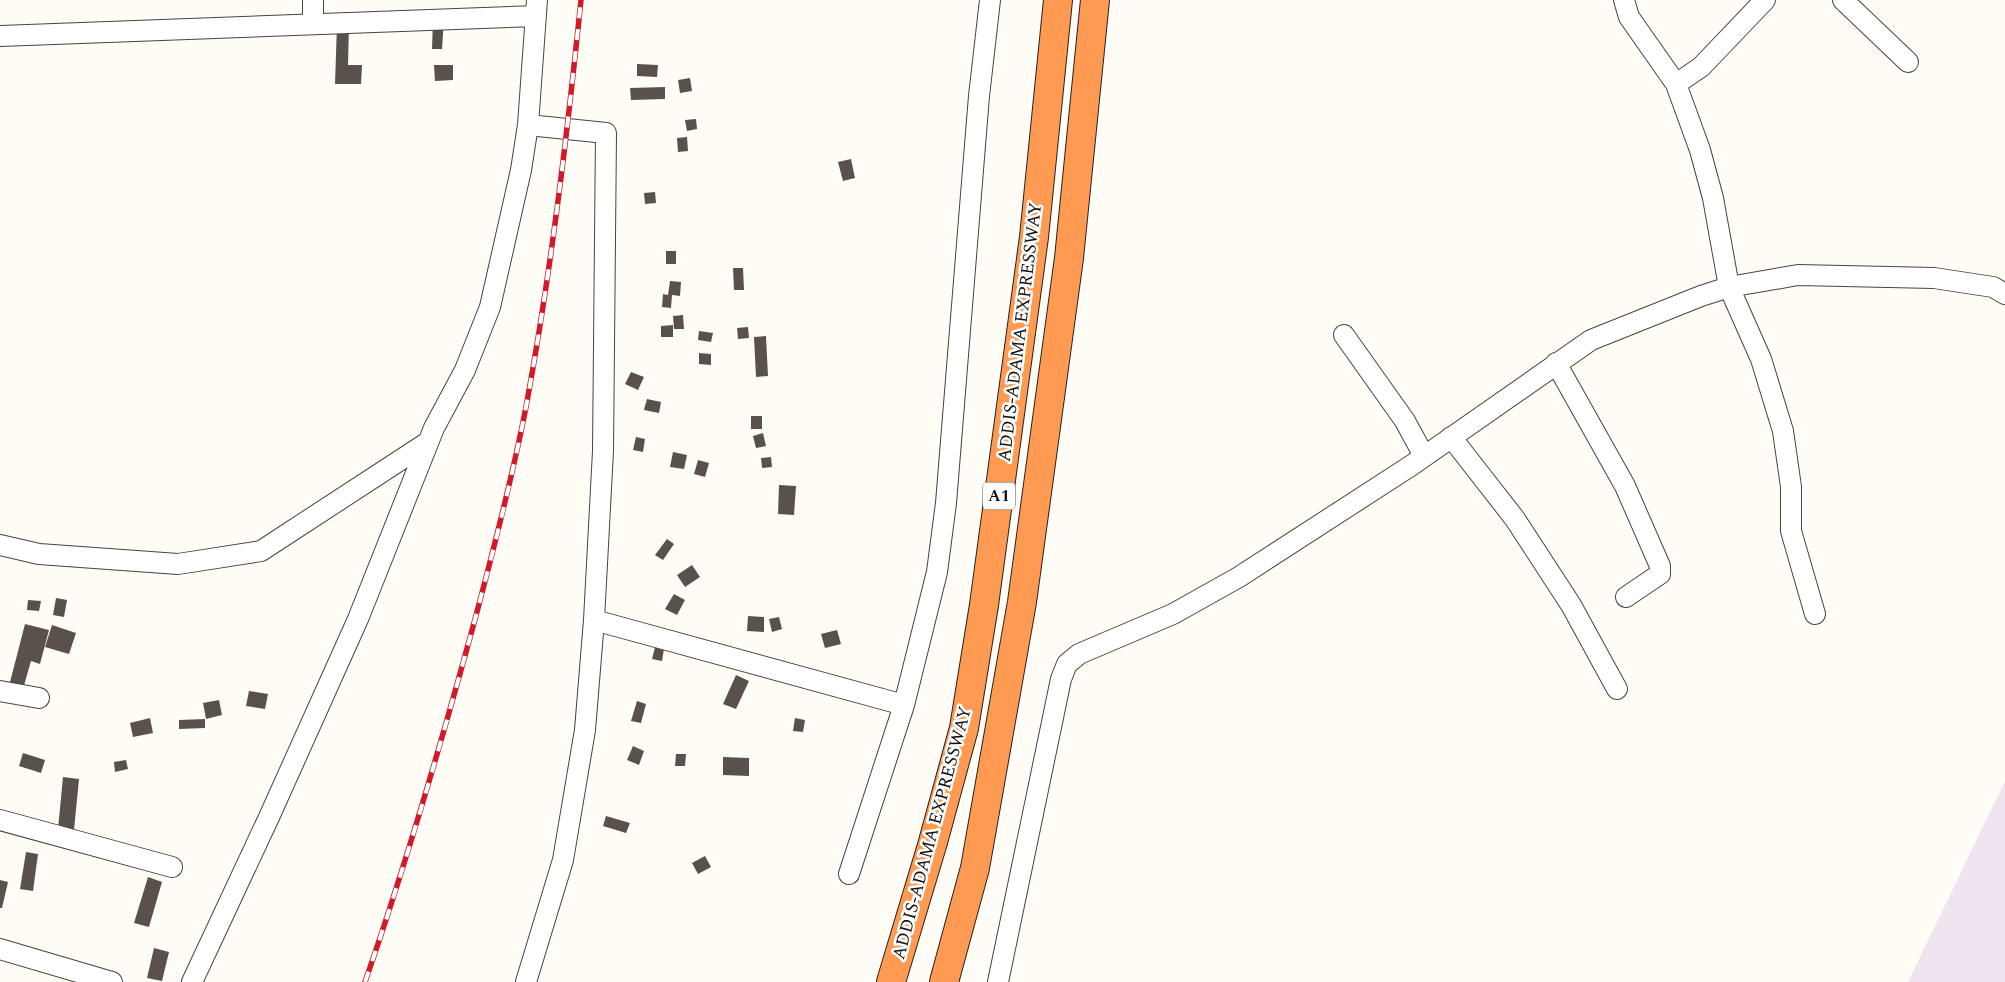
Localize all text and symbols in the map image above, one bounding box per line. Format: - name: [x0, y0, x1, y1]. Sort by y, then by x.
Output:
- street label: ADDIS-ADAMA EXPRESSWAY: [991, 201, 1049, 463]
- road number: A1: [983, 482, 1015, 510]
- street label: ADDIS-ADAMA EXPRESSWAY: [885, 703, 979, 963]

